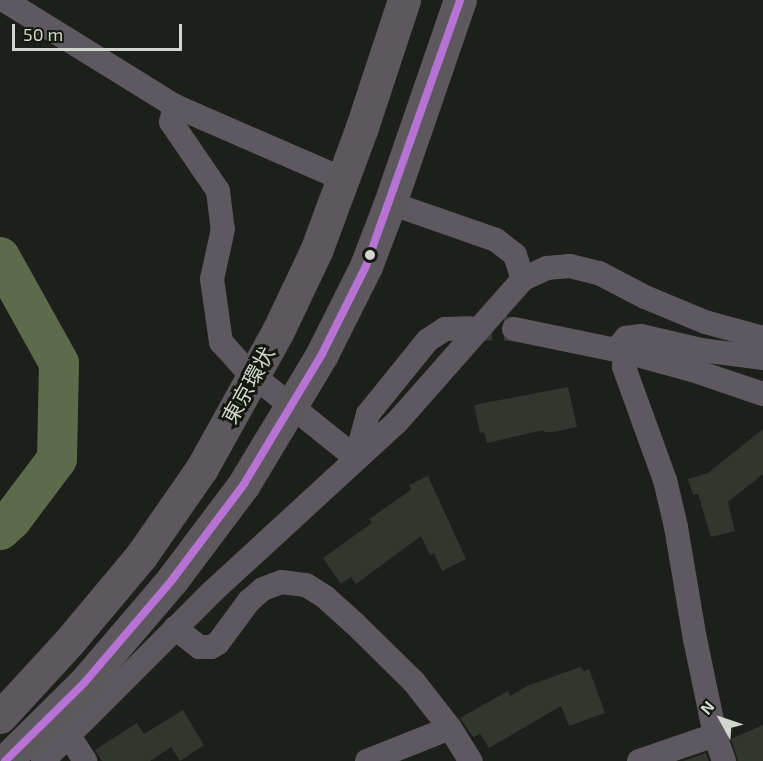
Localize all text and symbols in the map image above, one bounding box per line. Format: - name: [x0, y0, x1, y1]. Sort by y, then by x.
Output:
- scale bar: [15, 12, 184, 50]
- text: 50 m: [23, 23, 63, 45]
- unlabelled marker: [364, 249, 376, 261]
- street label: 東京環状: [217, 342, 279, 428]
- north arrow: [691, 689, 751, 749]
- text: N: [696, 697, 718, 718]

